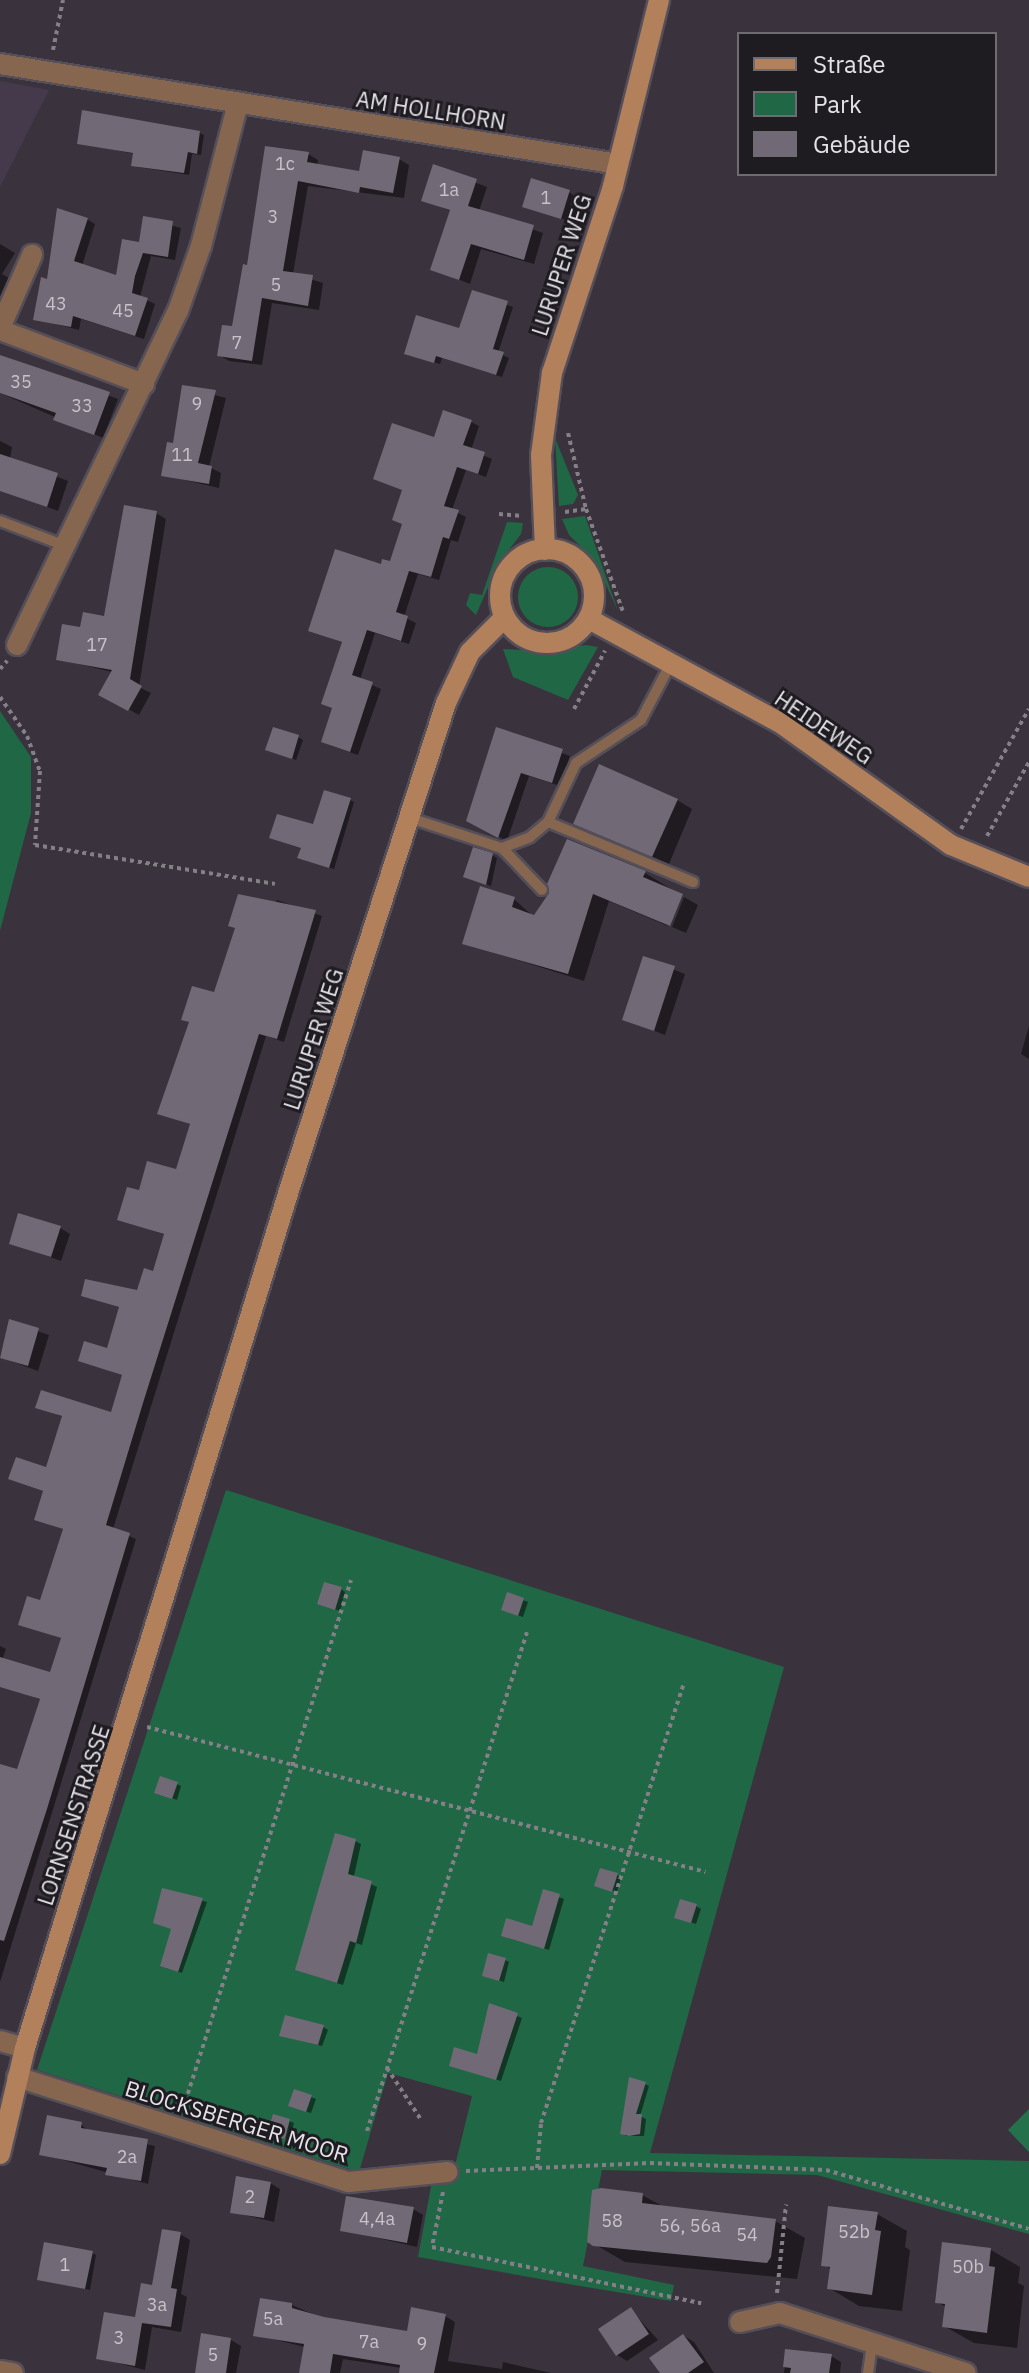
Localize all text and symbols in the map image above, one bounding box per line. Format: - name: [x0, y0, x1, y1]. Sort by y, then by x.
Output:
- legend: [737, 32, 997, 176]
- text: Straße: [813, 48, 885, 80]
- street label: AM HOLLHORN: [354, 85, 508, 135]
- text: Park: [813, 88, 862, 120]
- text: Gebäude: [813, 128, 910, 160]
- house number: 1c: [275, 153, 295, 175]
- house number: 1a: [439, 179, 459, 201]
- house number: 1: [541, 187, 551, 209]
- street label: LURUPER WEG: [526, 191, 596, 339]
- house number: 3: [268, 206, 278, 228]
- house number: 5: [271, 274, 281, 296]
- house number: 43: [45, 293, 67, 315]
- house number: 45: [112, 300, 134, 322]
- house number: 7: [232, 332, 242, 354]
- house number: 35: [10, 371, 32, 393]
- house number: 9: [192, 393, 202, 415]
- house number: 33: [71, 395, 93, 417]
- house number: 11: [171, 444, 193, 466]
- house number: 17: [86, 634, 108, 656]
- street label: HEIDEWEG: [770, 685, 878, 769]
- street label: LURUPER WEG: [278, 965, 348, 1113]
- street label: LORNSENSTRASSE: [31, 1721, 115, 1909]
- street label: BLOCKSBERGER MOOR: [122, 2074, 352, 2168]
- house number: 2a: [117, 2146, 137, 2168]
- house number: 2: [245, 2186, 255, 2208]
- house number: 4,4a: [359, 2208, 395, 2230]
- house number: 58: [601, 2210, 623, 2232]
- house number: 56, 56a: [659, 2215, 721, 2237]
- house number: 52b: [838, 2221, 870, 2243]
- house number: 54: [736, 2224, 758, 2246]
- house number: 1: [60, 2254, 70, 2276]
- house number: 50b: [952, 2256, 984, 2278]
- house number: 3a: [147, 2294, 167, 2316]
- house number: 5a: [263, 2308, 283, 2330]
- house number: 3: [114, 2327, 124, 2349]
- house number: 7a: [359, 2331, 379, 2353]
- house number: 9: [417, 2333, 427, 2355]
- house number: 5: [208, 2344, 218, 2366]

